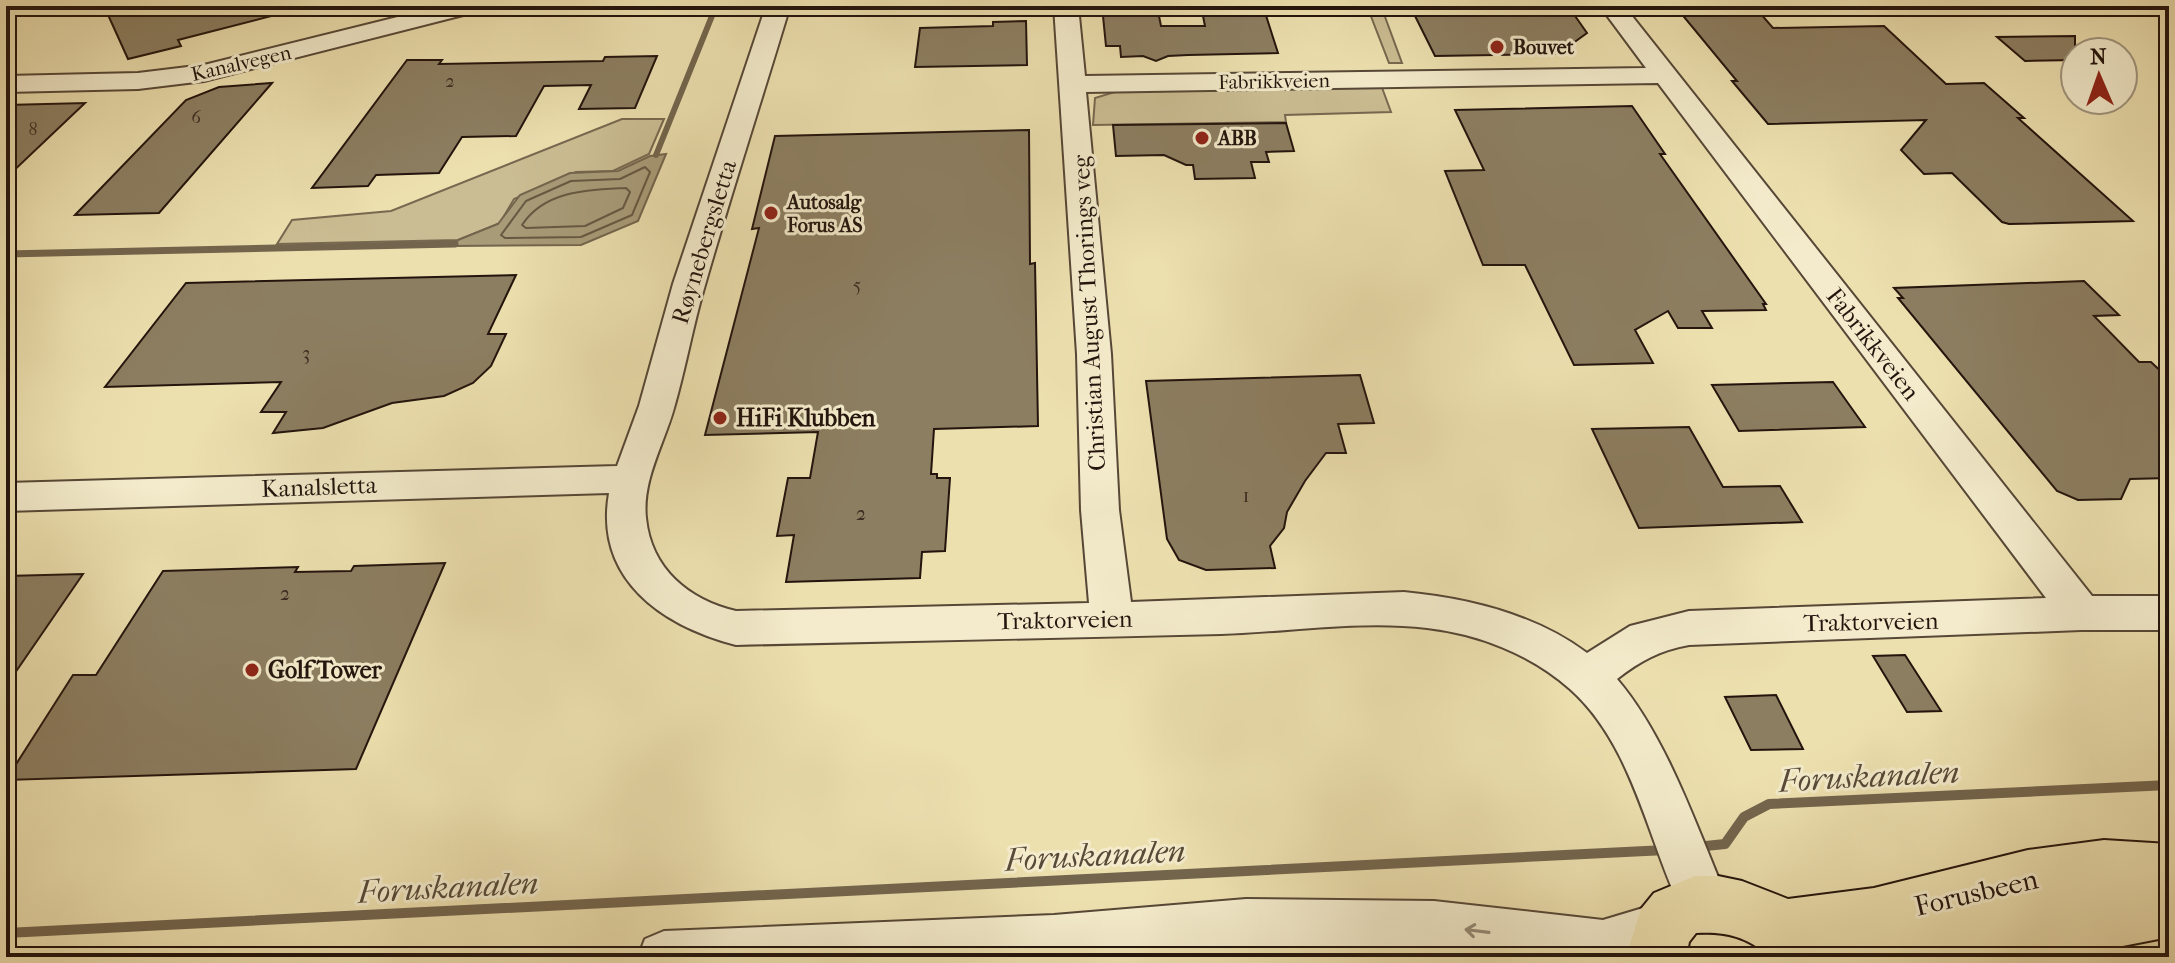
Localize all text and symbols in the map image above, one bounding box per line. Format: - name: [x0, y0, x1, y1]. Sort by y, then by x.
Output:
- place label: Bouvet: [1513, 36, 1575, 59]
- north arrow: [2059, 36, 2139, 116]
- marker: Bouvet: [1488, 38, 1506, 56]
- street label: Kanalvegen: [189, 41, 294, 86]
- text: N: [2090, 44, 2107, 70]
- street label: Fabrikkveien: [1218, 69, 1331, 94]
- house number: 2: [445, 71, 455, 92]
- house number: 6: [191, 107, 201, 128]
- house number: 8: [28, 119, 38, 140]
- place label: ABB: [1216, 127, 1257, 150]
- marker: ABB: [1193, 129, 1211, 147]
- street label: Christian August Thorings veg: [1067, 153, 1111, 472]
- street label: Røynebergsletta: [666, 156, 742, 327]
- place label: Autosalg Forus AS: [785, 191, 863, 237]
- marker: Autosalg Forus AS: [762, 204, 780, 222]
- house number: 5: [853, 274, 861, 297]
- street label: Fabrikkveien: [1821, 282, 1925, 406]
- house number: 3: [302, 342, 310, 365]
- place label: HiFi Klubben: [736, 404, 876, 432]
- marker: HiFi Klubben: [711, 409, 729, 427]
- street label: Kanalsletta: [261, 471, 378, 503]
- house number: 1: [1242, 484, 1250, 507]
- house number: 2: [856, 502, 866, 525]
- house number: 2: [280, 582, 290, 605]
- street label: Traktorveien: [997, 605, 1133, 635]
- street label: Traktorveien: [1803, 607, 1939, 637]
- place label: Golf Tower: [268, 656, 383, 684]
- marker: Golf Tower: [243, 661, 261, 679]
- water label: Foruskanalen: [1777, 753, 1960, 800]
- water label: Foruskanalen: [1003, 832, 1186, 879]
- street label: Forusbeen: [1911, 862, 2041, 923]
- water label: Foruskanalen: [356, 864, 539, 911]
- one-way arrow: [1464, 923, 1491, 938]

